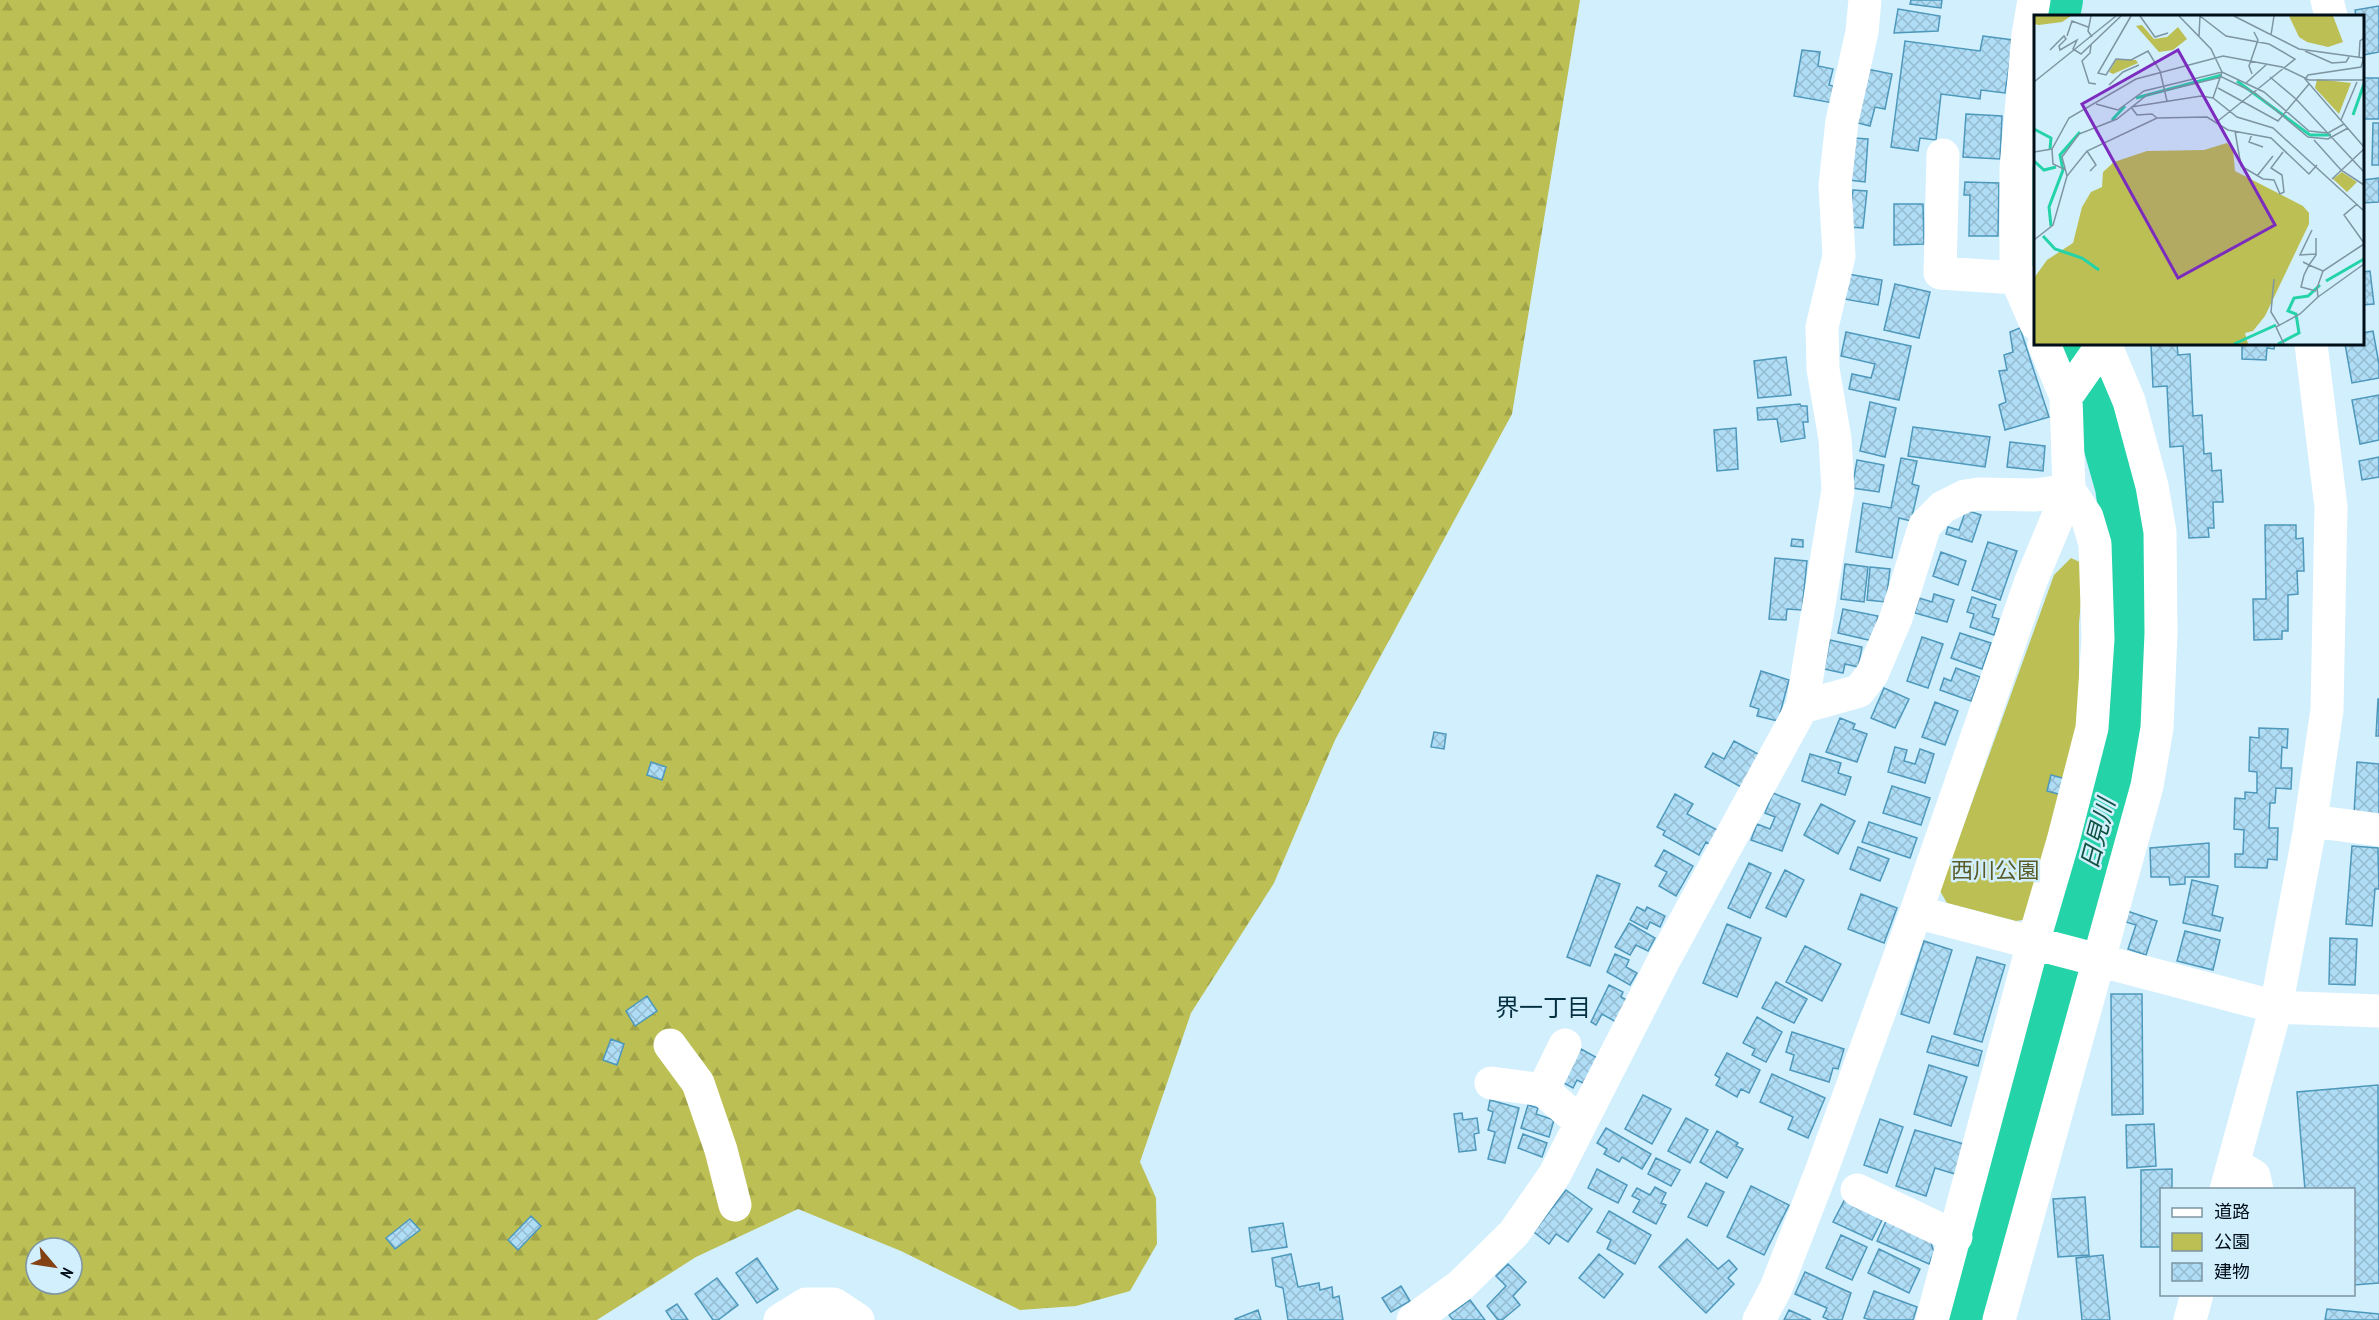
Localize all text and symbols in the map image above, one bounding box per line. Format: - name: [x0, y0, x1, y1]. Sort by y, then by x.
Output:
- inset map: [2034, 15, 2364, 345]
- water label: 日見川: [2073, 792, 2123, 873]
- park label: 西川公園: [1951, 856, 2039, 884]
- district label: 界一丁目: [1495, 992, 1591, 1023]
- legend: [2160, 1188, 2355, 1296]
- text: 道路: [2214, 1200, 2250, 1223]
- text: 公園: [2214, 1230, 2250, 1253]
- north arrow: [24, 1236, 84, 1296]
- text: 建物: [2214, 1260, 2250, 1283]
- text: N: [56, 1265, 78, 1282]

